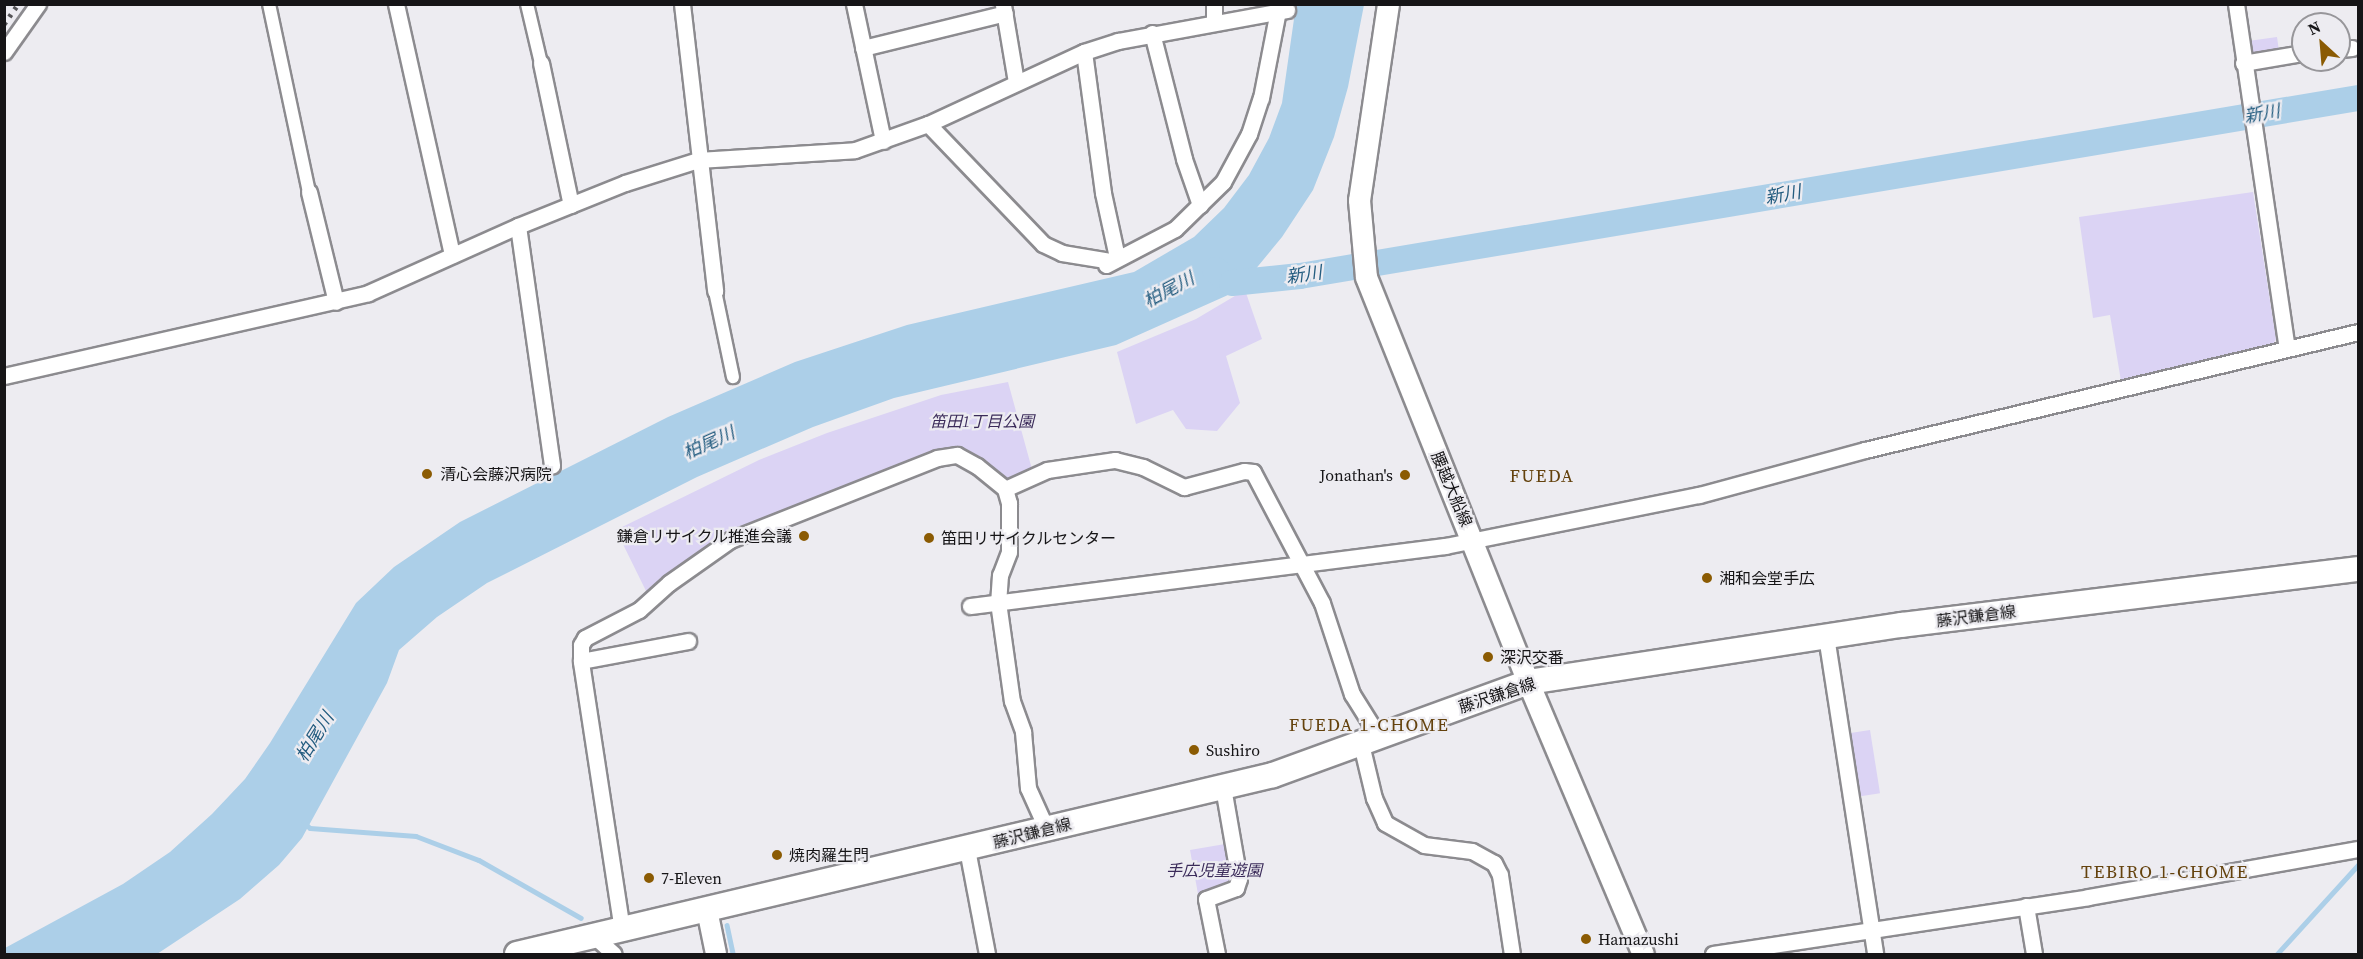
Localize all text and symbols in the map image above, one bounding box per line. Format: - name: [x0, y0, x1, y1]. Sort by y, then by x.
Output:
- north arrow: [2291, 12, 2351, 72]
- text: N: [2304, 15, 2324, 40]
- water label: 新川: [2242, 100, 2282, 128]
- water label: 新川: [1763, 181, 1803, 209]
- water label: 新川: [1285, 262, 1323, 288]
- water label: 柏尾川: [1140, 268, 1198, 312]
- park label: 笛田1丁目公園: [930, 411, 1034, 431]
- water label: 柏尾川: [680, 422, 738, 464]
- street label: 腰越大船線: [1428, 448, 1476, 530]
- place label: 清心会藤沢病院: [440, 464, 552, 484]
- marker: 清心会藤沢病院: [418, 465, 436, 483]
- place label: Jonathan's: [1320, 465, 1393, 485]
- district label: FUEDA: [1509, 465, 1575, 487]
- marker: Jonathan's: [1398, 468, 1412, 482]
- place label: 鎌倉リサイクル推進会議: [616, 526, 792, 546]
- place label: 笛田リサイクルセンター: [941, 528, 1117, 548]
- marker: 鎌倉リサイクル推進会議: [797, 529, 811, 543]
- marker: 笛田リサイクルセンター: [922, 531, 936, 545]
- place label: 湘和会堂手広: [1719, 568, 1815, 588]
- marker: 湘和会堂手広: [1700, 571, 1714, 585]
- street label: 藤沢鎌倉線: [1935, 602, 2017, 630]
- place label: 深沢交番: [1500, 647, 1564, 667]
- marker: 深沢交番: [1481, 650, 1495, 664]
- street label: 藤沢鎌倉線: [1456, 674, 1538, 716]
- water label: 柏尾川: [292, 708, 338, 766]
- district label: FUEDA 1-CHOME: [1289, 714, 1449, 736]
- place label: Sushiro: [1206, 740, 1260, 760]
- marker: Sushiro: [1187, 743, 1201, 757]
- street label: 藤沢鎌倉線: [991, 814, 1073, 852]
- place label: 焼肉羅生門: [789, 845, 869, 865]
- marker: 焼肉羅生門: [770, 848, 784, 862]
- park label: 手広児童遊園: [1166, 860, 1262, 880]
- district label: TEBIRO 1-CHOME: [2081, 861, 2249, 883]
- place label: 7-Eleven: [661, 868, 722, 888]
- marker: 7-Eleven: [642, 871, 656, 885]
- place label: Hamazushi: [1598, 929, 1679, 949]
- marker: Hamazushi: [1579, 932, 1593, 946]

